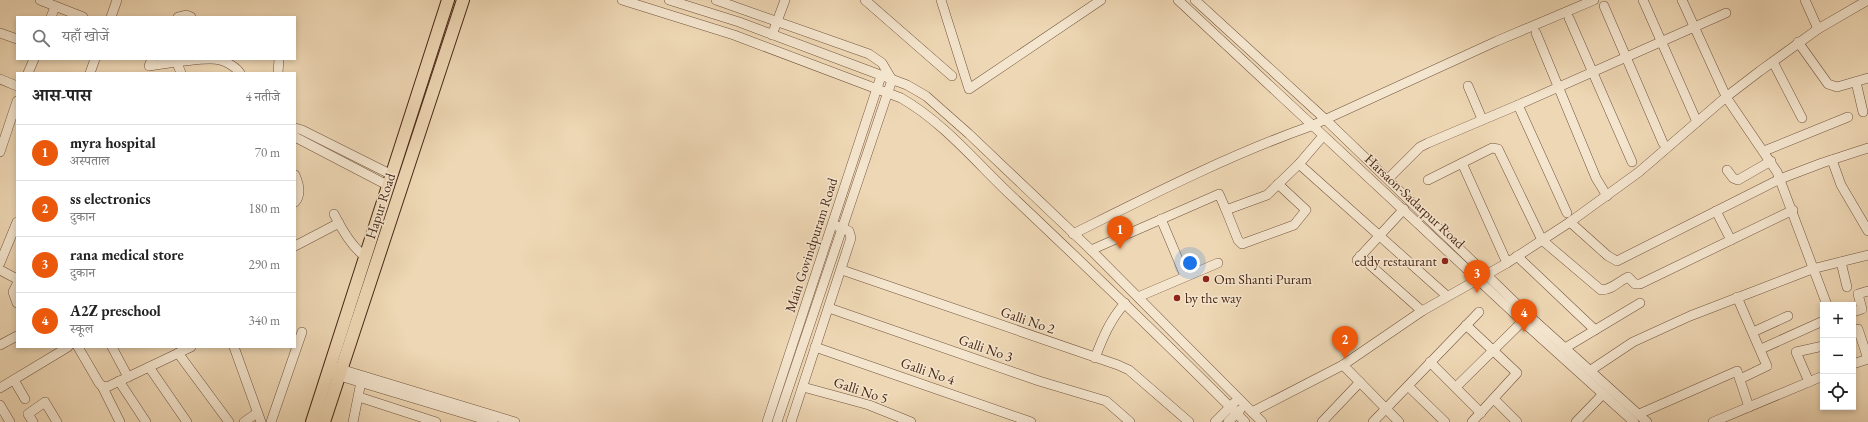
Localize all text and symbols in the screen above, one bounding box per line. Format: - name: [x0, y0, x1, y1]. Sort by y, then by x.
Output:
- search box: [16, 16, 296, 60]
- text: यहाँ खोजें: [62, 26, 109, 45]
- icon: search: [30, 27, 52, 49]
- text: आस-पास: [32, 84, 91, 106]
- text: 4 नतीजे: [246, 88, 280, 105]
- text: myra hospital: [70, 133, 156, 152]
- text: 1: [42, 144, 48, 161]
- text: 70 m: [255, 144, 280, 161]
- street label: Harsaon-Sadarpur Road: [1361, 150, 1470, 253]
- text: अस्पताल: [70, 152, 110, 169]
- street label: Hapur Road: [361, 170, 399, 241]
- street label: Main Govindpuram Road: [781, 175, 842, 315]
- text: ss electronics: [70, 189, 151, 208]
- text: 2: [42, 200, 48, 217]
- text: 180 m: [249, 200, 280, 217]
- text: दुकान: [70, 208, 95, 225]
- pin: 1: [1107, 216, 1133, 249]
- text: rana medical store: [70, 245, 184, 264]
- place label: eddy restaurant: [1355, 252, 1438, 270]
- your location: [1180, 253, 1200, 273]
- text: 3: [42, 256, 48, 273]
- text: 290 m: [249, 256, 280, 273]
- marker: eddy restaurant: [1440, 256, 1450, 266]
- pin: 3: [1464, 260, 1490, 293]
- text: दुकान: [70, 264, 95, 281]
- place label: Om Shanti Puram: [1214, 270, 1312, 288]
- marker: Om Shanti Puram: [1201, 274, 1211, 284]
- place label: by the way: [1185, 289, 1242, 307]
- marker: by the way: [1172, 293, 1182, 303]
- pin: 4: [1511, 299, 1537, 332]
- text: A2Z preschool: [70, 301, 161, 320]
- street label: Galli No 2: [998, 302, 1058, 338]
- map controls: [1820, 302, 1856, 410]
- button: +: [1820, 302, 1856, 338]
- text: 4: [42, 312, 48, 329]
- text: 340 m: [249, 312, 280, 329]
- text: स्कूल: [70, 320, 93, 337]
- pin: 2: [1332, 326, 1358, 359]
- street label: Galli No 3: [956, 330, 1016, 366]
- button: −: [1820, 338, 1856, 374]
- street label: Galli No 4: [898, 353, 958, 389]
- street label: Galli No 5: [831, 373, 891, 407]
- button: locate: [1820, 374, 1856, 410]

